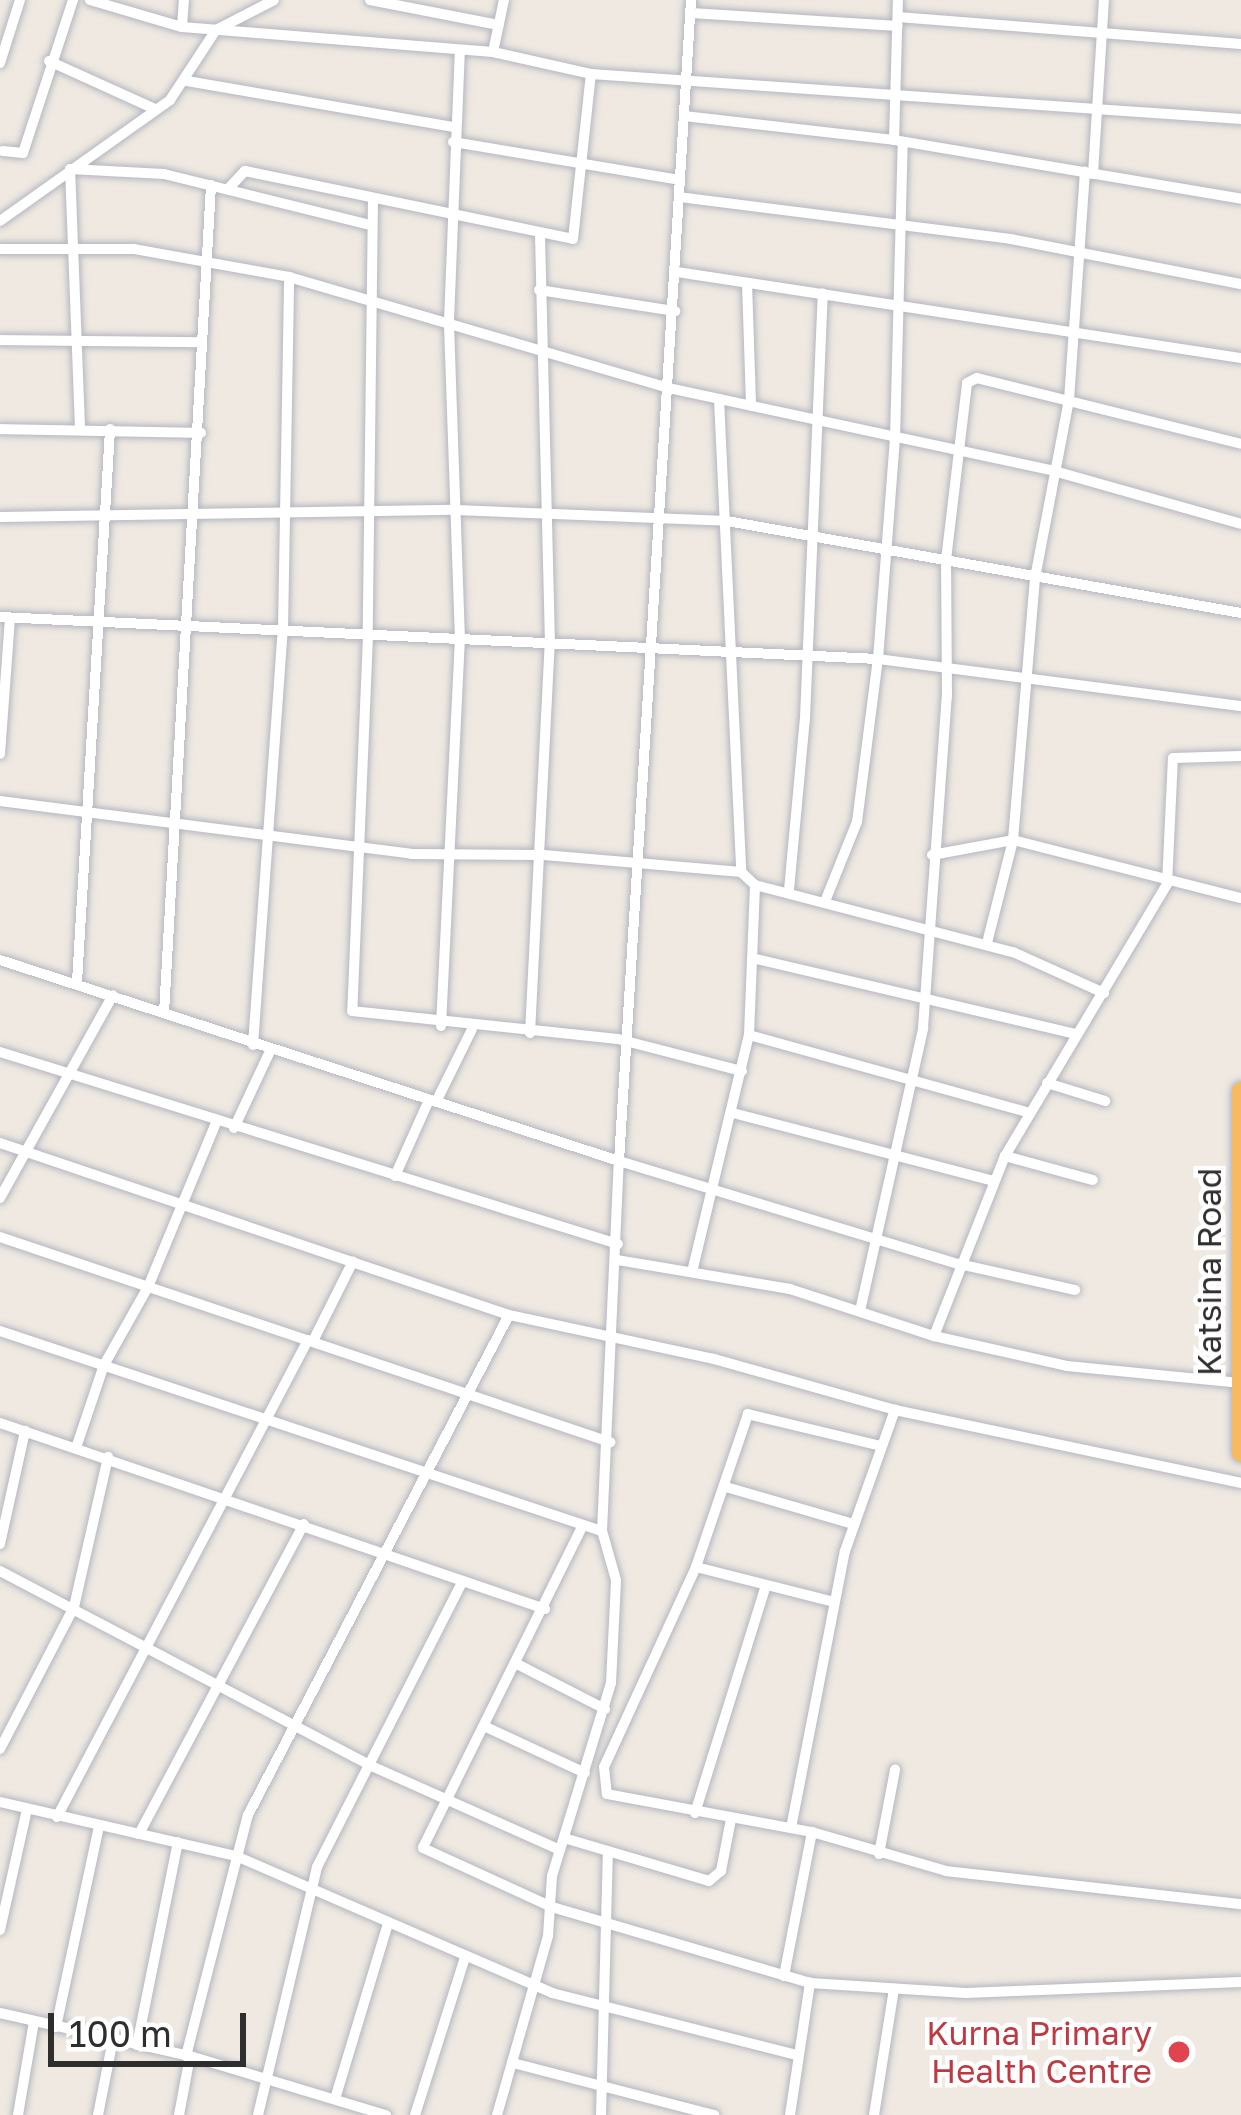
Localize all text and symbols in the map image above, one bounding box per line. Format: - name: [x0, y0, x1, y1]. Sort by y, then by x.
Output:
- street label: Katsina Road: [1189, 1168, 1229, 1376]
- scale bar: [54, 1989, 252, 2063]
- text: 100 m: [69, 2012, 172, 2055]
- place label: Kurna Primary Health Centre: [926, 2013, 1152, 2091]
- marker: Kurna Primary Health Centre: [1163, 2036, 1195, 2068]

